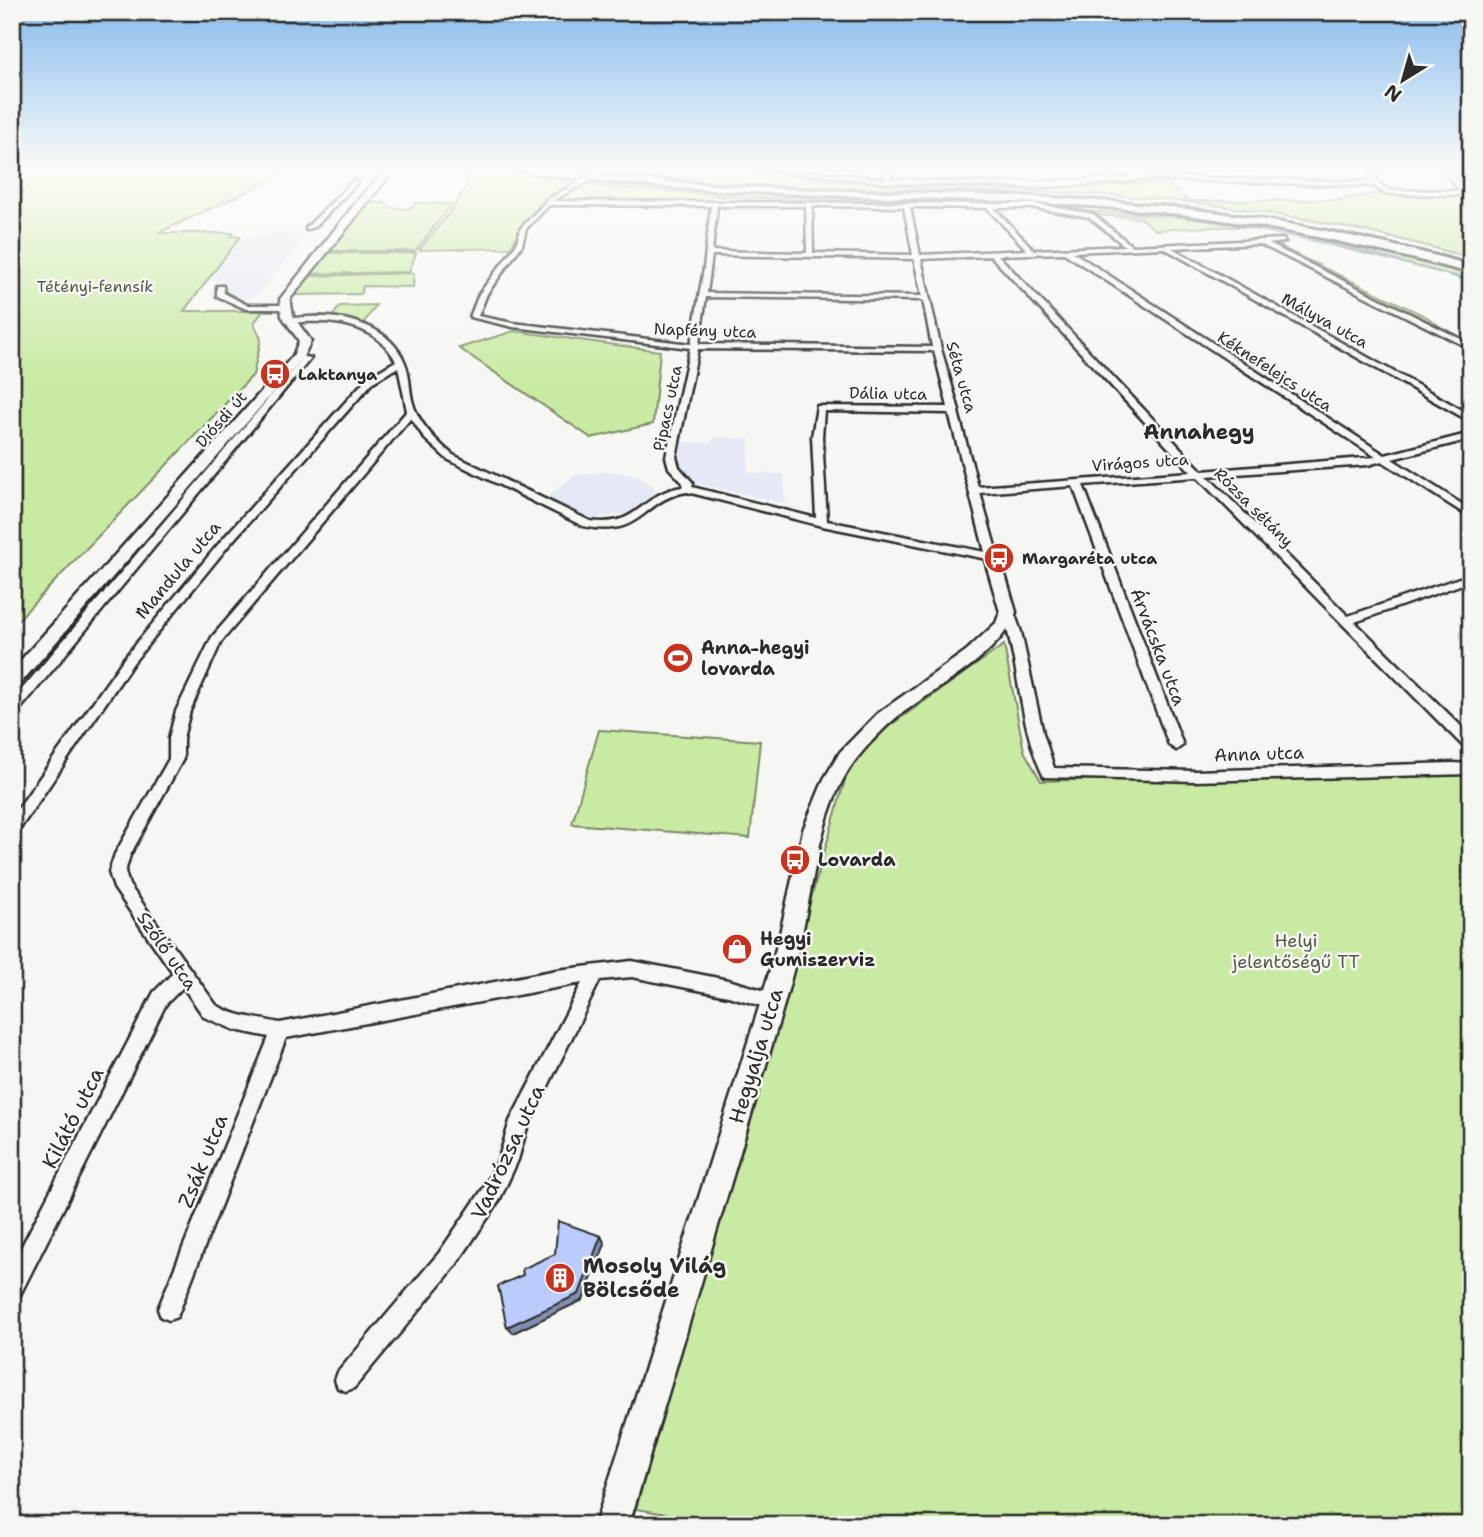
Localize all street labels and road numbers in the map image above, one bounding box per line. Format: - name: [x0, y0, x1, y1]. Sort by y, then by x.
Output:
- street label: Mályva utca: [1278, 288, 1372, 353]
- street label: Napfény utca: [653, 318, 757, 343]
- street label: Kéknefelejcs utca: [1213, 327, 1336, 416]
- street label: Séta utca: [941, 339, 982, 415]
- street label: Pipacs utca: [648, 363, 687, 453]
- street label: Dália utca: [849, 382, 927, 405]
- street label: Diósdi út: [191, 387, 252, 452]
- street label: Virágos utca: [1091, 449, 1189, 476]
- street label: Rózsa sétány: [1209, 463, 1298, 552]
- street label: Mandula utca: [130, 516, 226, 624]
- street label: Árvácska utca: [1125, 585, 1191, 709]
- street label: Anna utca: [1214, 740, 1304, 768]
- street label: Szőlő utca: [131, 907, 203, 995]
- street label: Hegyalja utca: [722, 985, 790, 1127]
- street label: Kilátó utca: [35, 1062, 111, 1174]
- street label: Vadrózsa utca: [465, 1080, 551, 1224]
- street label: Zsák utca: [172, 1110, 234, 1212]

